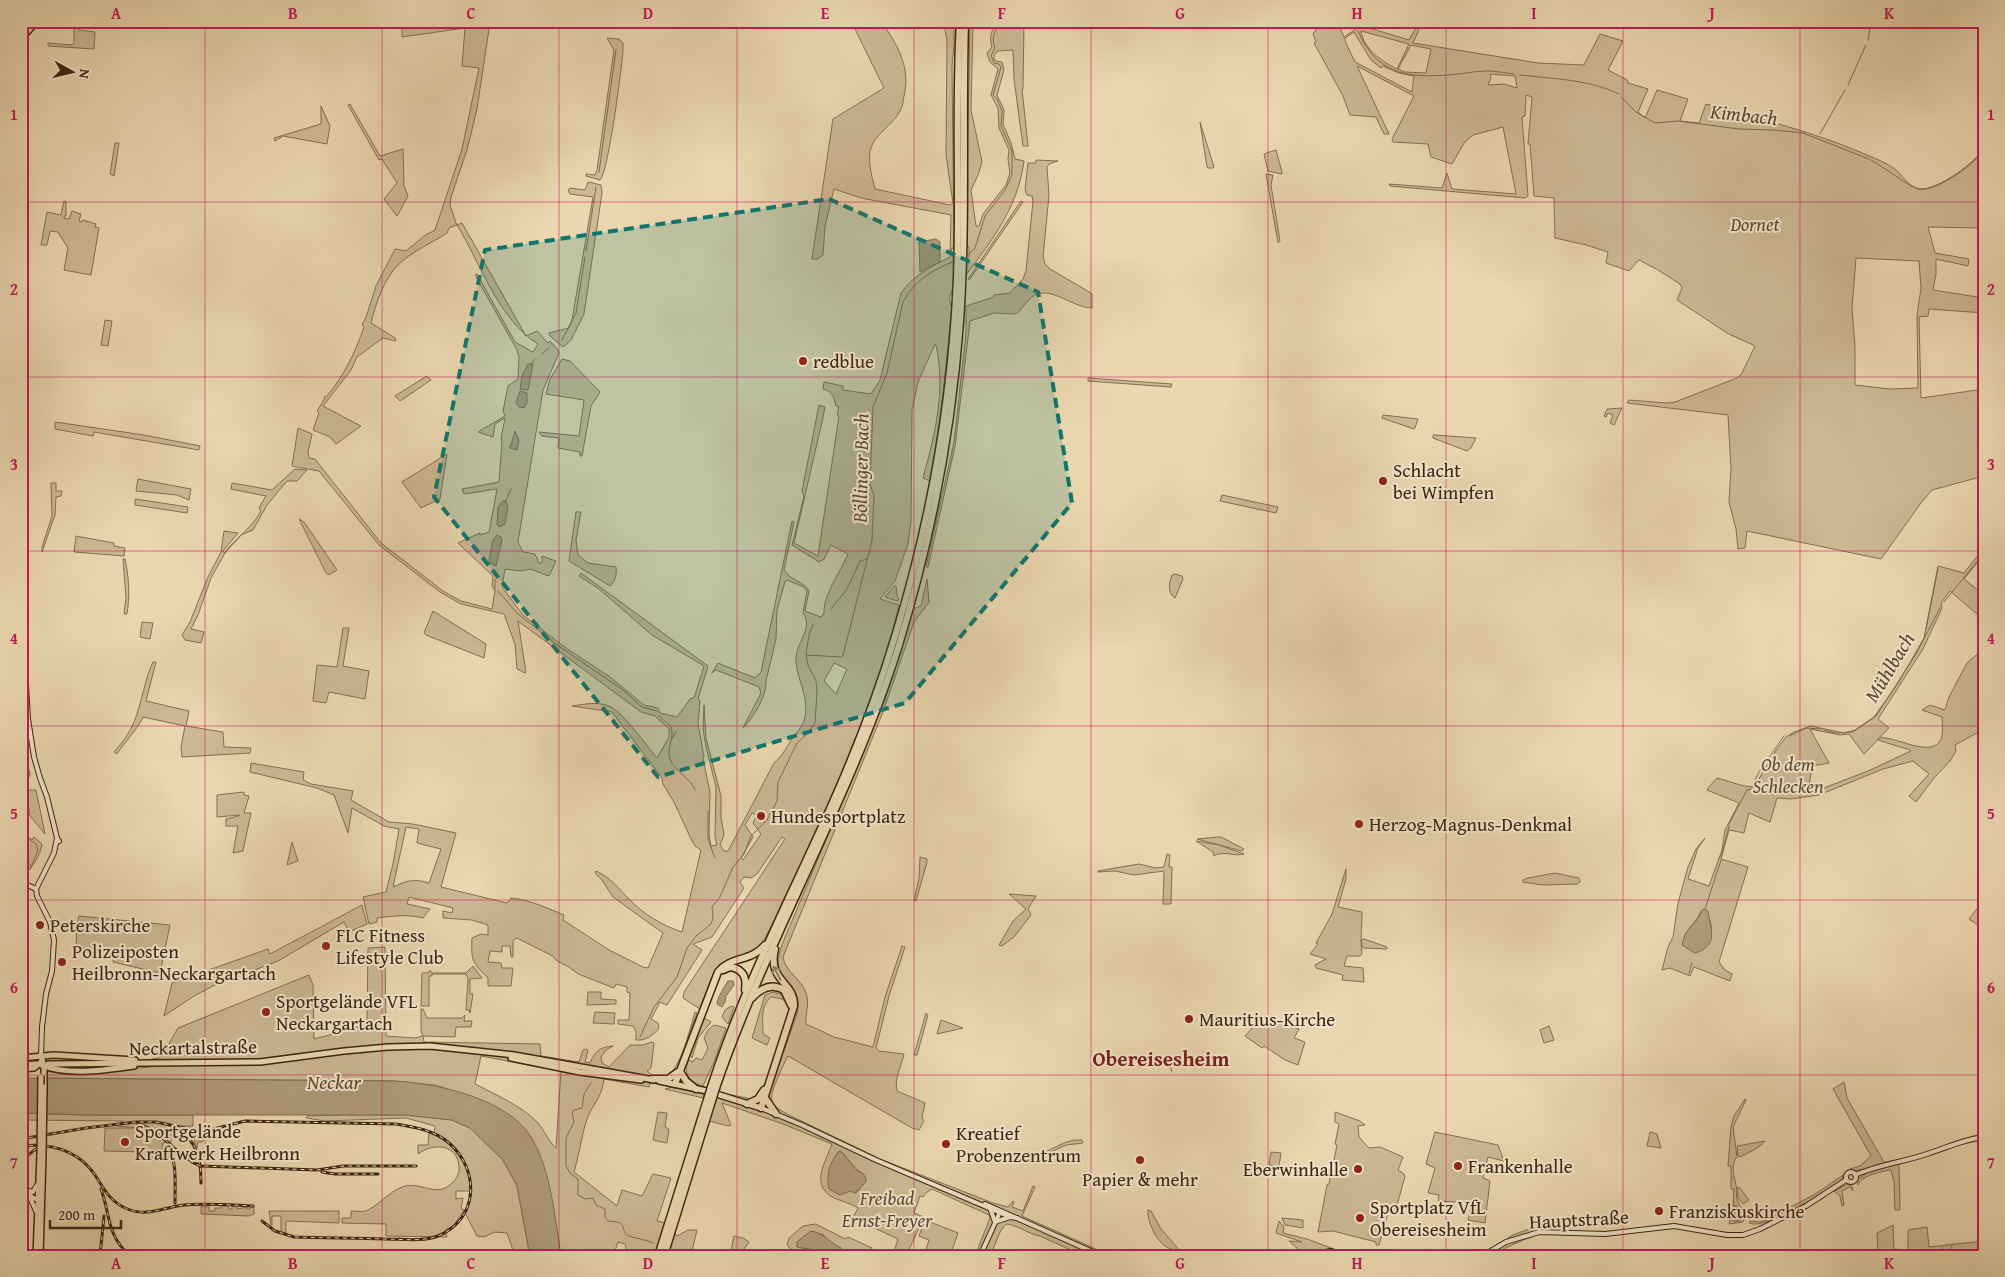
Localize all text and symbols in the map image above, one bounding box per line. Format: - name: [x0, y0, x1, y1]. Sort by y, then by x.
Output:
- text: A: [111, 1, 122, 25]
- text: B: [288, 1, 298, 25]
- text: C: [466, 1, 476, 25]
- text: D: [643, 1, 653, 25]
- text: E: [821, 1, 830, 25]
- text: F: [998, 1, 1006, 25]
- text: G: [1175, 1, 1185, 25]
- text: H: [1351, 1, 1363, 25]
- text: I: [1531, 1, 1537, 25]
- text: J: [1706, 1, 1715, 25]
- text: K: [1884, 1, 1895, 25]
- north arrow: [48, 48, 98, 98]
- text: N: [74, 68, 95, 80]
- water label: Kimbach: [1708, 96, 1779, 132]
- text: 1: [10, 102, 18, 126]
- text: 1: [1987, 102, 1995, 126]
- park label: Dornet: [1729, 210, 1781, 238]
- text: 2: [10, 277, 18, 301]
- text: 2: [1987, 277, 1995, 301]
- place label: redblue: [813, 347, 874, 375]
- marker: redblue: [797, 355, 809, 367]
- water label: Böllinger Bach: [845, 413, 875, 524]
- text: 3: [10, 452, 18, 476]
- text: 3: [1987, 452, 1995, 476]
- place label: Schlacht bei Wimpfen: [1393, 456, 1495, 506]
- marker: Schlacht bei Wimpfen: [1377, 475, 1389, 487]
- text: 4: [10, 626, 18, 650]
- text: 4: [1987, 626, 1995, 650]
- water label: Mühlbach: [1857, 627, 1921, 707]
- park label: Ob dem Schlecken: [1753, 750, 1824, 800]
- text: 5: [10, 801, 18, 825]
- text: 5: [1987, 801, 1995, 825]
- place label: Hundesportplatz: [771, 802, 905, 830]
- marker: Hundesportplatz: [755, 810, 767, 822]
- place label: Herzog-Magnus-Denkmal: [1369, 810, 1572, 838]
- marker: Herzog-Magnus-Denkmal: [1353, 818, 1365, 830]
- place label: Peterskirche: [50, 911, 150, 939]
- marker: Peterskirche: [34, 919, 46, 931]
- place label: FLC Fitness Lifestyle Club: [336, 921, 444, 971]
- place label: Polizeiposten Heilbronn-Neckargartach: [72, 937, 276, 987]
- marker: FLC Fitness Lifestyle Club: [320, 940, 332, 952]
- marker: Polizeiposten Heilbronn-Neckargartach: [56, 956, 68, 968]
- one-way arrow: [772, 966, 782, 981]
- text: 6: [10, 975, 18, 999]
- text: 6: [1987, 975, 1995, 999]
- place label: Sportgelände VFL Neckargartach: [276, 987, 417, 1037]
- place label: Mauritius-Kirche: [1199, 1005, 1335, 1033]
- marker: Sportgelände VFL Neckargartach: [260, 1006, 272, 1018]
- marker: Mauritius-Kirche: [1183, 1013, 1195, 1025]
- street label: Neckartalstraße: [129, 1032, 257, 1062]
- district label: Obereisesheim: [1093, 1043, 1229, 1074]
- water label: Neckar: [306, 1067, 361, 1096]
- place label: Sportgelände Kraftwerk Heilbronn: [135, 1117, 300, 1167]
- place label: Kreatief Probenzentrum: [956, 1119, 1082, 1169]
- marker: Sportgelände Kraftwerk Heilbronn: [119, 1136, 131, 1148]
- marker: Kreatief Probenzentrum: [940, 1138, 952, 1150]
- text: 7: [10, 1150, 18, 1174]
- text: 7: [1987, 1150, 1995, 1174]
- place label: Frankenhalle: [1468, 1152, 1573, 1180]
- marker: Papier & mehr: [1134, 1154, 1146, 1166]
- place label: Eberwinhalle: [1243, 1155, 1348, 1183]
- marker: Frankenhalle: [1452, 1160, 1464, 1172]
- marker: Eberwinhalle: [1352, 1163, 1364, 1175]
- place label: Papier & mehr: [1082, 1165, 1198, 1193]
- park label: Freibad Ernst-Freyer: [841, 1184, 933, 1234]
- place label: Sportplatz VfL Obereisesheim: [1370, 1193, 1487, 1243]
- scale bar: [50, 1197, 121, 1229]
- place label: Franziskuskirche: [1669, 1197, 1805, 1225]
- street label: Hauptstraße: [1528, 1202, 1630, 1236]
- text: 200 m: [58, 1204, 96, 1225]
- marker: Franziskuskirche: [1653, 1205, 1665, 1217]
- marker: Sportplatz VfL Obereisesheim: [1354, 1212, 1366, 1224]
- text: A: [111, 1251, 122, 1275]
- text: B: [288, 1251, 298, 1275]
- text: C: [466, 1251, 476, 1275]
- text: D: [643, 1251, 653, 1275]
- text: E: [821, 1251, 830, 1275]
- text: F: [998, 1251, 1006, 1275]
- text: G: [1175, 1251, 1185, 1275]
- text: H: [1351, 1251, 1363, 1275]
- text: I: [1531, 1251, 1537, 1275]
- text: J: [1706, 1251, 1715, 1275]
- text: K: [1884, 1251, 1895, 1275]

